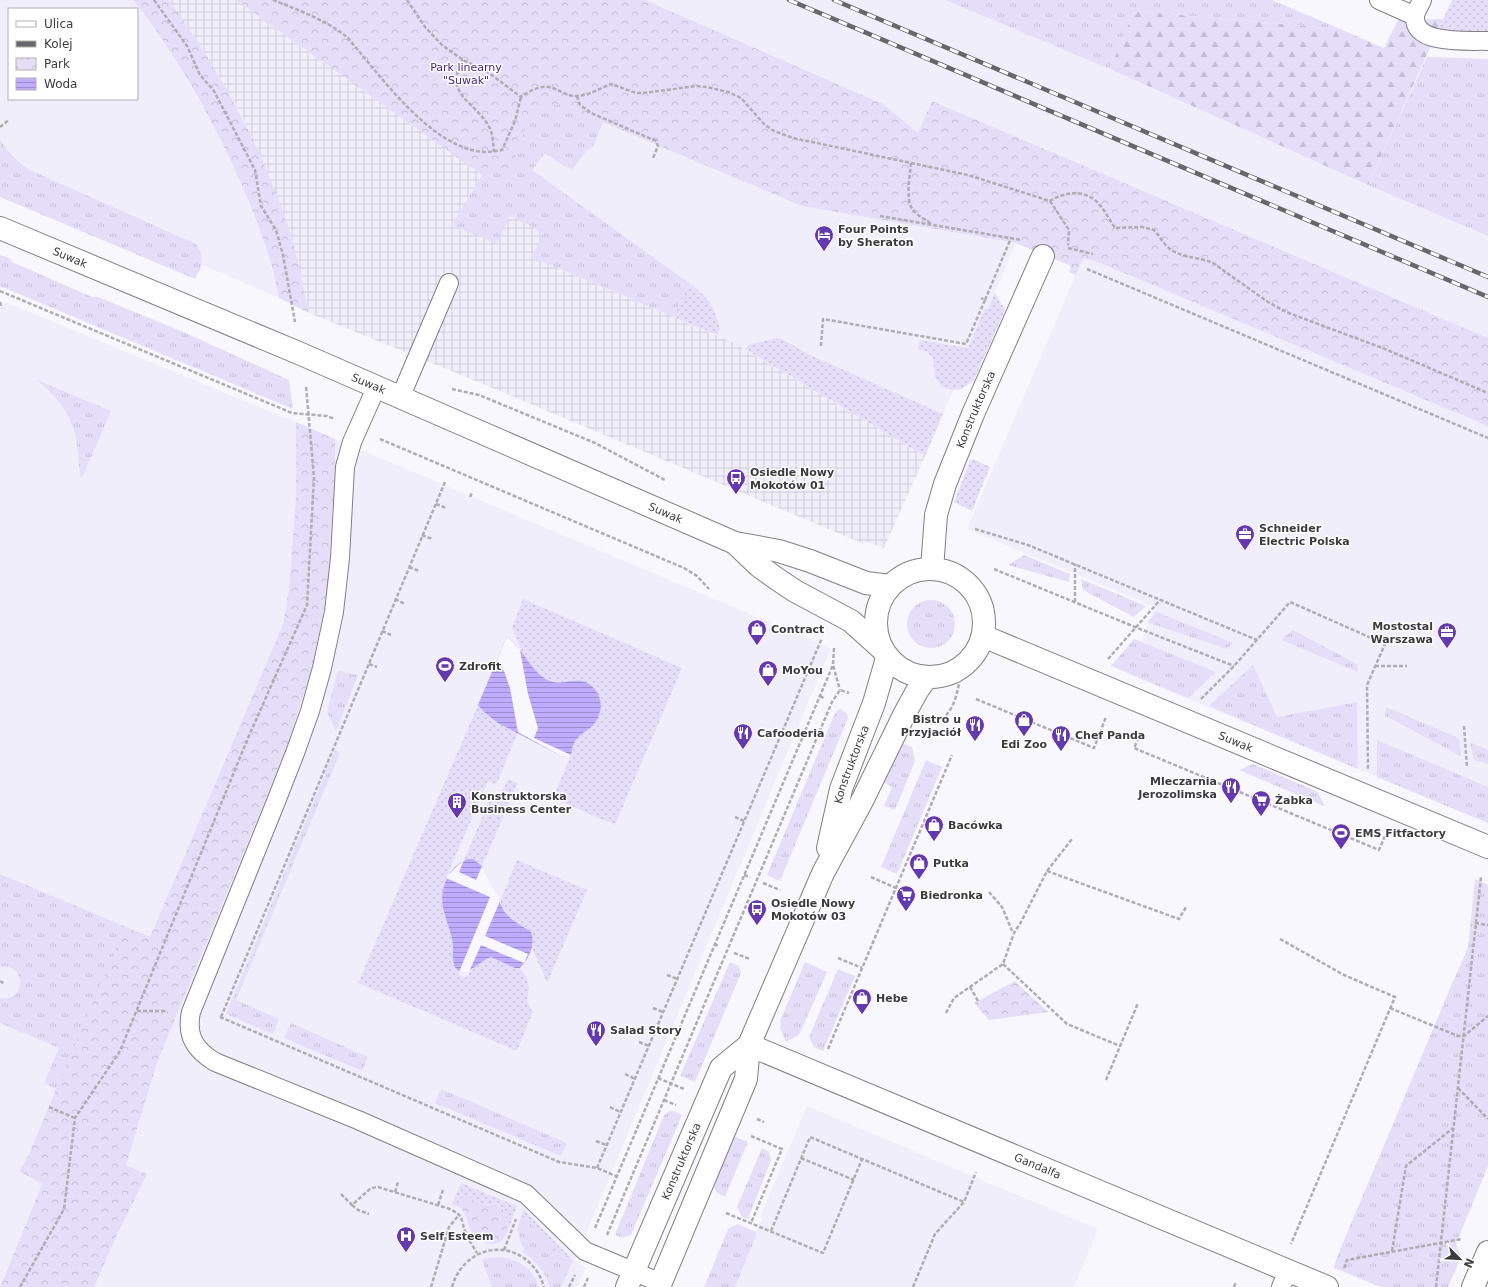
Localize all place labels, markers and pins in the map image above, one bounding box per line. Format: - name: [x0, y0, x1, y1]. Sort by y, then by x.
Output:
- place label: Four Points by Sheraton: [838, 223, 914, 249]
- hotel icon: Four Points by Sheraton: [813, 224, 835, 252]
- place label: Osiedle Nowy Mokotów 01: [750, 466, 834, 492]
- bus stop icon: Osiedle Nowy Mokotów 01: [725, 467, 747, 495]
- place label: Schneider Electric Polska: [1259, 522, 1350, 548]
- office icon: Schneider Electric Polska: [1234, 523, 1256, 551]
- shop icon: Contract: [746, 618, 768, 646]
- place label: Mostostal Warszawa: [1370, 620, 1433, 646]
- office icon: Mostostal Warszawa: [1436, 621, 1458, 649]
- place label: Contract: [771, 623, 824, 636]
- sports icon: Zdrofit: [434, 655, 456, 683]
- shop icon: MoYou: [757, 659, 779, 687]
- place label: Zdrofit: [459, 660, 501, 673]
- place label: MoYou: [782, 664, 823, 677]
- shop icon: Edi Zoo: [1013, 709, 1035, 737]
- place label: Bistro u Przyjaciół: [901, 713, 962, 739]
- restaurant icon: Bistro u Przyjaciół: [964, 714, 986, 742]
- restaurant icon: Cafooderia: [732, 722, 754, 750]
- restaurant icon: Chef Panda: [1050, 724, 1072, 752]
- place label: Cafooderia: [757, 727, 824, 740]
- place label: Chef Panda: [1075, 729, 1145, 742]
- place label: Edi Zoo: [1001, 738, 1047, 751]
- place label: Mleczarnia Jerozolimska: [1137, 775, 1217, 801]
- restaurant icon: Mleczarnia Jerozolimska: [1220, 776, 1242, 804]
- supermarket icon: Żabka: [1250, 789, 1272, 817]
- place label: Konstruktorska Business Center: [471, 790, 572, 816]
- building icon: Konstruktorska Business Center: [446, 791, 468, 819]
- place label: Żabka: [1275, 793, 1313, 807]
- shop icon: Bacówka: [923, 814, 945, 842]
- place label: Bacówka: [948, 819, 1003, 832]
- sports icon: EMS Fitfactory: [1330, 822, 1352, 850]
- place label: EMS Fitfactory: [1355, 827, 1446, 840]
- shop icon: Putka: [908, 852, 930, 880]
- place label: Putka: [933, 857, 969, 870]
- supermarket icon: Biedronka: [895, 884, 917, 912]
- place label: Biedronka: [920, 889, 983, 902]
- place label: Osiedle Nowy Mokotów 03: [771, 897, 855, 923]
- bus stop icon: Osiedle Nowy Mokotów 03: [746, 898, 768, 926]
- shop icon: Hebe: [851, 987, 873, 1015]
- place label: Hebe: [876, 992, 908, 1005]
- restaurant icon: Salad Story: [585, 1019, 607, 1047]
- place label: Salad Story: [610, 1024, 682, 1037]
- hospital icon: Self Esteem: [395, 1225, 417, 1253]
- place label: Self Esteem: [420, 1230, 493, 1243]

